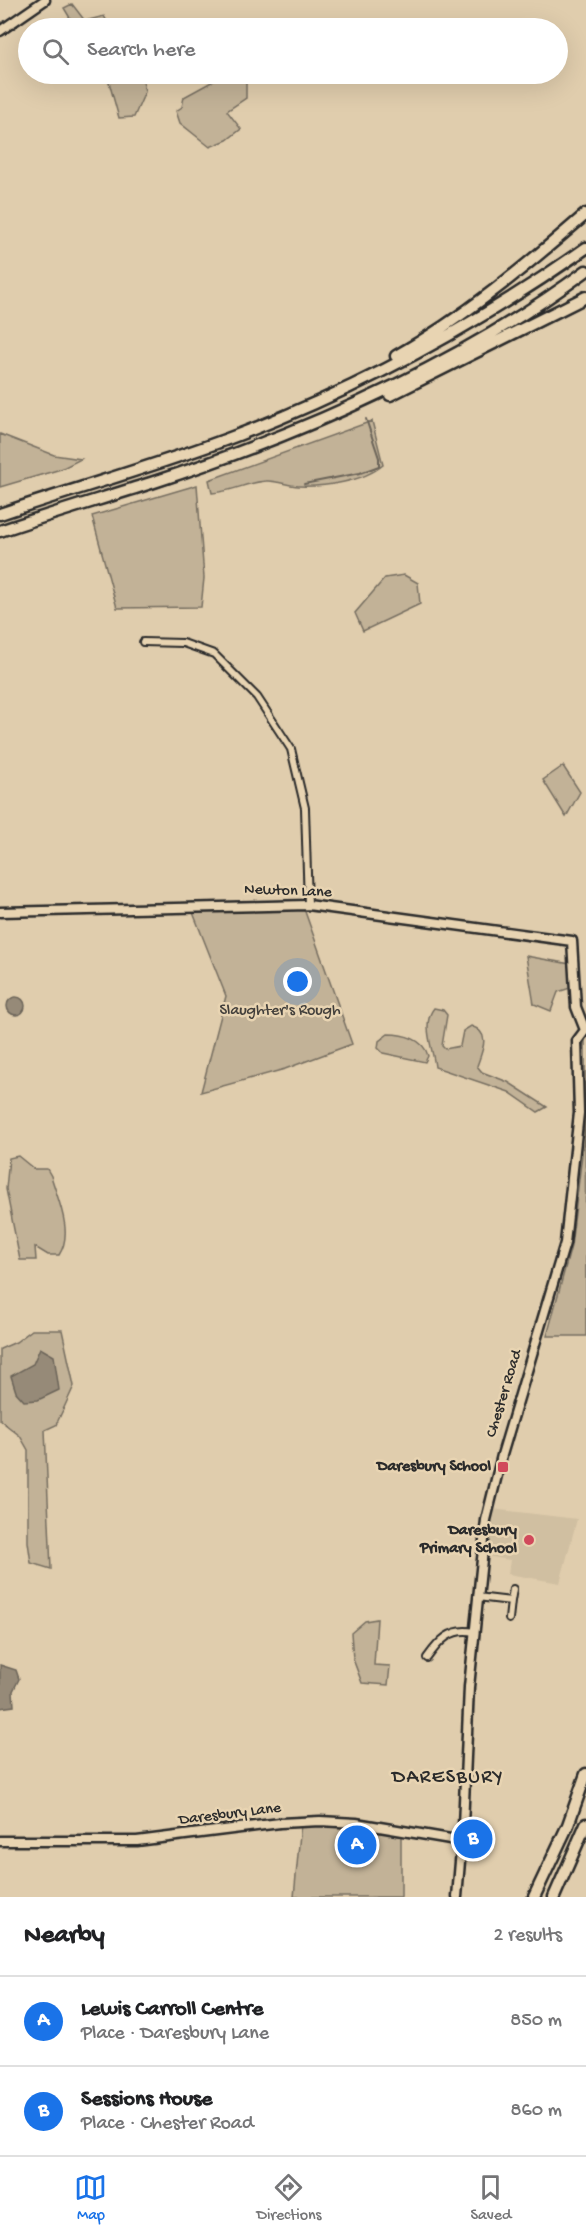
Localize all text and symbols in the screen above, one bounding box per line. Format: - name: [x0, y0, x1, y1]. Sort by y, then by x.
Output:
- search box: [18, 18, 568, 84]
- icon: search: [39, 35, 72, 68]
- text: Search here: [87, 38, 195, 64]
- street label: Newton Lane: [244, 881, 333, 903]
- your location: [283, 967, 312, 996]
- park label: Slaughter's Rough: [219, 1002, 341, 1021]
- street label: Chester Road: [483, 1346, 528, 1440]
- place label: Daresbury School: [375, 1458, 491, 1477]
- marker: Daresbury School: [496, 1460, 510, 1474]
- place label: Daresbury Primary School: [419, 1522, 517, 1559]
- marker: Daresbury Primary School: [522, 1533, 536, 1547]
- district label: DARESBURY: [390, 1767, 504, 1790]
- street label: Daresbury Lane: [177, 1799, 283, 1831]
- pin: B: [454, 1816, 492, 1862]
- pin: A: [338, 1822, 376, 1868]
- text: Nearby: [24, 1921, 105, 1952]
- text: 2 results: [493, 1925, 562, 1948]
- text: Lewis Carroll Centre: [81, 1997, 263, 2023]
- text: A: [38, 2010, 49, 2033]
- text: 850 m: [510, 2010, 562, 2033]
- text: Place · Daresbury Lane: [81, 2023, 269, 2046]
- text: Sessions House: [81, 2087, 212, 2113]
- text: B: [38, 2100, 49, 2123]
- text: 860 m: [511, 2100, 562, 2123]
- text: Place · Chester Road: [81, 2113, 254, 2136]
- tab: Map: [74, 2171, 107, 2226]
- tab: Directions: [256, 2171, 322, 2226]
- tab: Saved: [470, 2171, 511, 2226]

